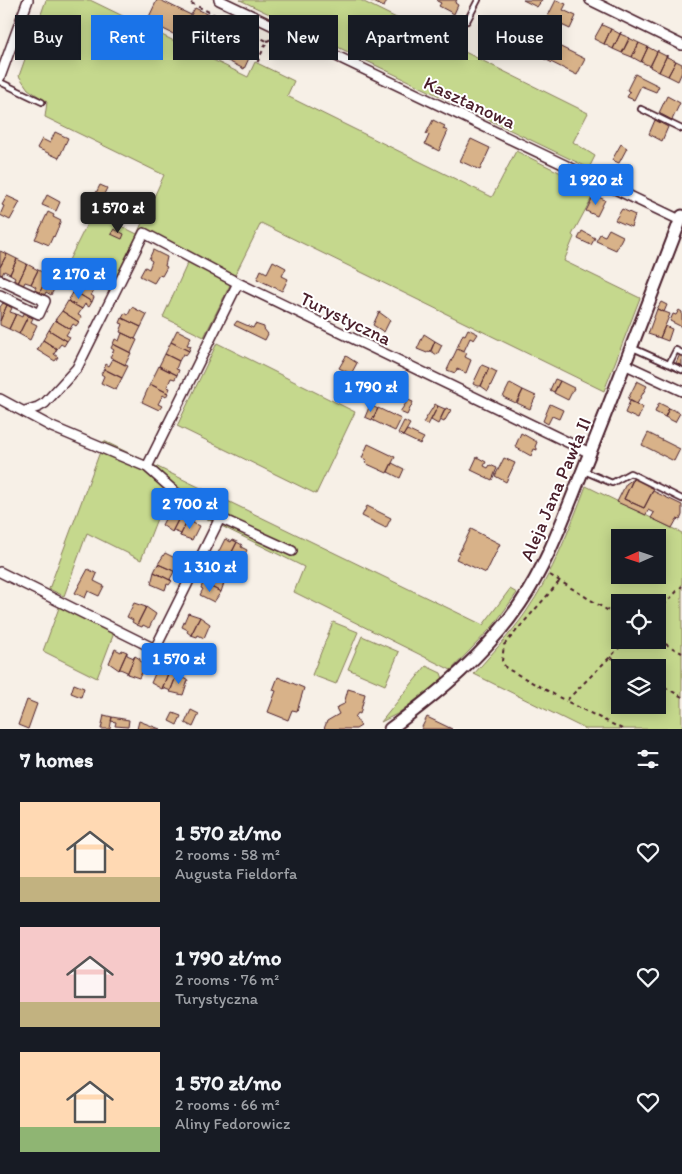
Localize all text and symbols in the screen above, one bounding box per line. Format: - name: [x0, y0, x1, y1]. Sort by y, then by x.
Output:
- chip: Buy: [15, 15, 81, 60]
- chip: Rent: [91, 15, 163, 60]
- chip: Filters: [173, 15, 259, 60]
- chip: New: [269, 15, 338, 60]
- chip: Apartment: [348, 15, 468, 60]
- chip: House: [478, 15, 562, 60]
- street label: Kasztanowa: [420, 71, 520, 134]
- pin: 1 920 zł: [544, 164, 648, 206]
- text: 1 920 zł: [569, 170, 623, 189]
- pin: 1 570 zł: [66, 192, 170, 234]
- text: 1 570 zł: [92, 198, 144, 217]
- pin: 2 170 zł: [27, 258, 131, 300]
- text: 2 170 zł: [53, 264, 105, 283]
- street label: Turystyczna: [296, 286, 395, 350]
- pin: 1 790 zł: [319, 370, 423, 413]
- text: 1 790 zł: [345, 377, 397, 396]
- street label: Aleja Jana Pawła II: [515, 414, 596, 564]
- pin: 2 700 zł: [138, 488, 242, 530]
- text: 2 700 zł: [162, 494, 218, 513]
- north arrow: [611, 529, 666, 584]
- map controls: [611, 529, 666, 714]
- pin: 1 310 zł: [158, 550, 262, 593]
- text: 1 310 zł: [184, 557, 236, 576]
- button: locate: [611, 594, 666, 649]
- pin: 1 570 zł: [127, 642, 231, 685]
- text: 1 570 zł: [153, 649, 205, 668]
- button: layers: [611, 659, 666, 714]
- icon: filters: [634, 745, 662, 773]
- text: 7 homes: [20, 747, 94, 772]
- text: 1 570 zł/mo: [175, 820, 281, 845]
- icon: home: [60, 822, 120, 882]
- icon: heart: [634, 838, 662, 866]
- text: 2 rooms · 58 m²: [175, 845, 280, 864]
- text: Augusta Fieldorfa: [175, 864, 297, 883]
- text: 1 790 zł/mo: [175, 945, 281, 970]
- icon: home: [60, 947, 120, 1007]
- icon: heart: [634, 963, 662, 991]
- text: 2 rooms · 76 m²: [175, 970, 279, 989]
- text: Turystyczna: [175, 989, 258, 1008]
- text: 1 570 zł/mo: [175, 1070, 281, 1095]
- icon: home: [60, 1072, 120, 1132]
- icon: heart: [634, 1088, 662, 1116]
- text: 2 rooms · 66 m²: [175, 1095, 280, 1114]
- text: Aliny Fedorowicz: [175, 1114, 290, 1133]

